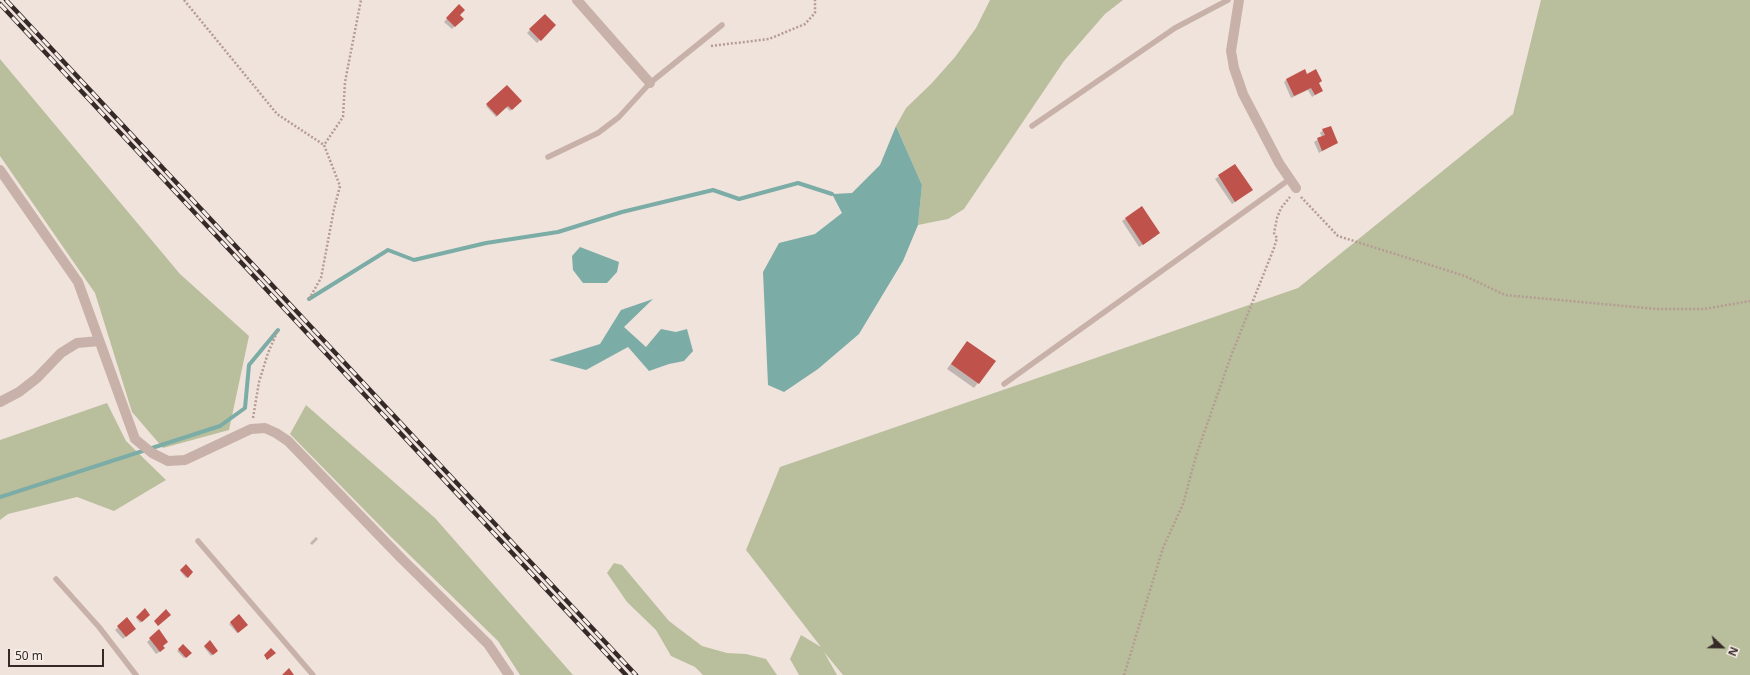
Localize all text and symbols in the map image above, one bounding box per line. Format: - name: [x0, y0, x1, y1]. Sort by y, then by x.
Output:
- north arrow: [1702, 627, 1742, 667]
- scale bar: [10, 641, 106, 667]
- text: N: [1725, 645, 1742, 659]
- text: 50 m: [15, 647, 43, 664]

